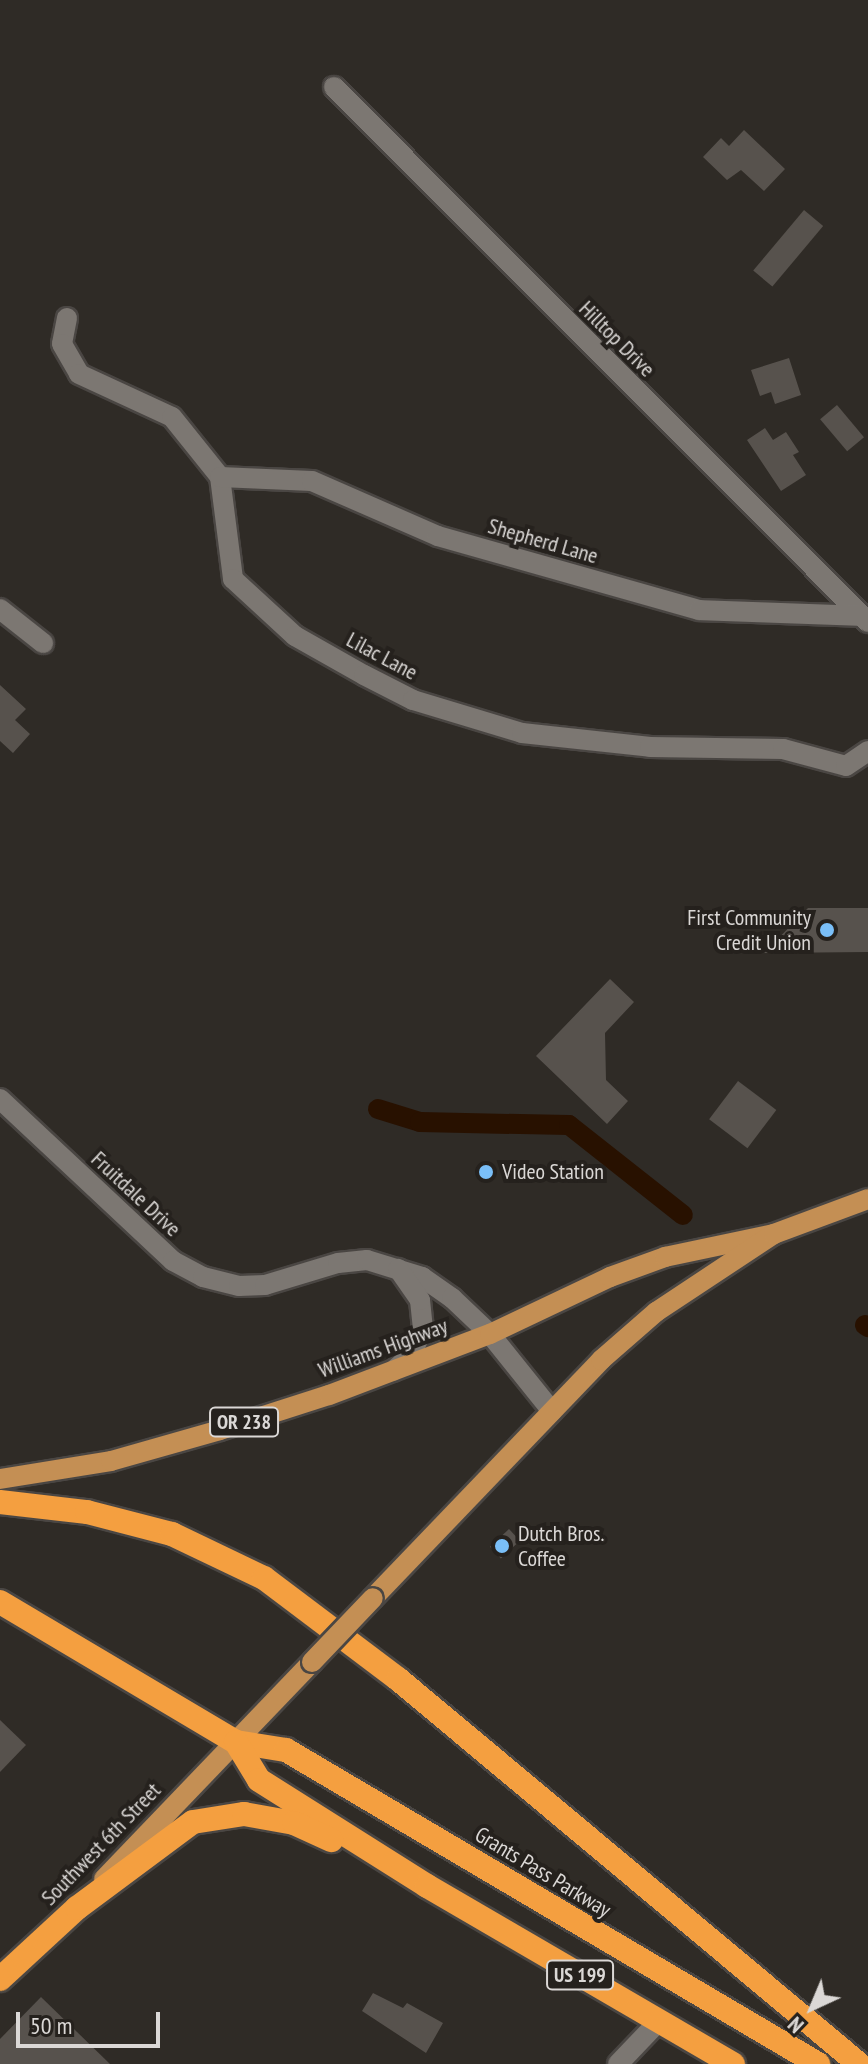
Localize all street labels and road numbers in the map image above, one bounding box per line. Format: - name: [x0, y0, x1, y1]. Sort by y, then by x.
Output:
- street label: Hilltop Drive: [574, 296, 660, 382]
- street label: Shepherd Lane: [485, 513, 601, 569]
- street label: Lilac Lane: [342, 626, 422, 686]
- street label: Fruitdale Drive: [86, 1146, 186, 1242]
- street label: Williams Highway: [315, 1312, 451, 1384]
- road number: OR 238: [208, 1406, 280, 1438]
- street label: Southwest 6th Street: [36, 1777, 166, 1911]
- street label: Grants Pass Parkway: [470, 1821, 616, 1923]
- road number: US 199: [546, 1959, 614, 1991]

